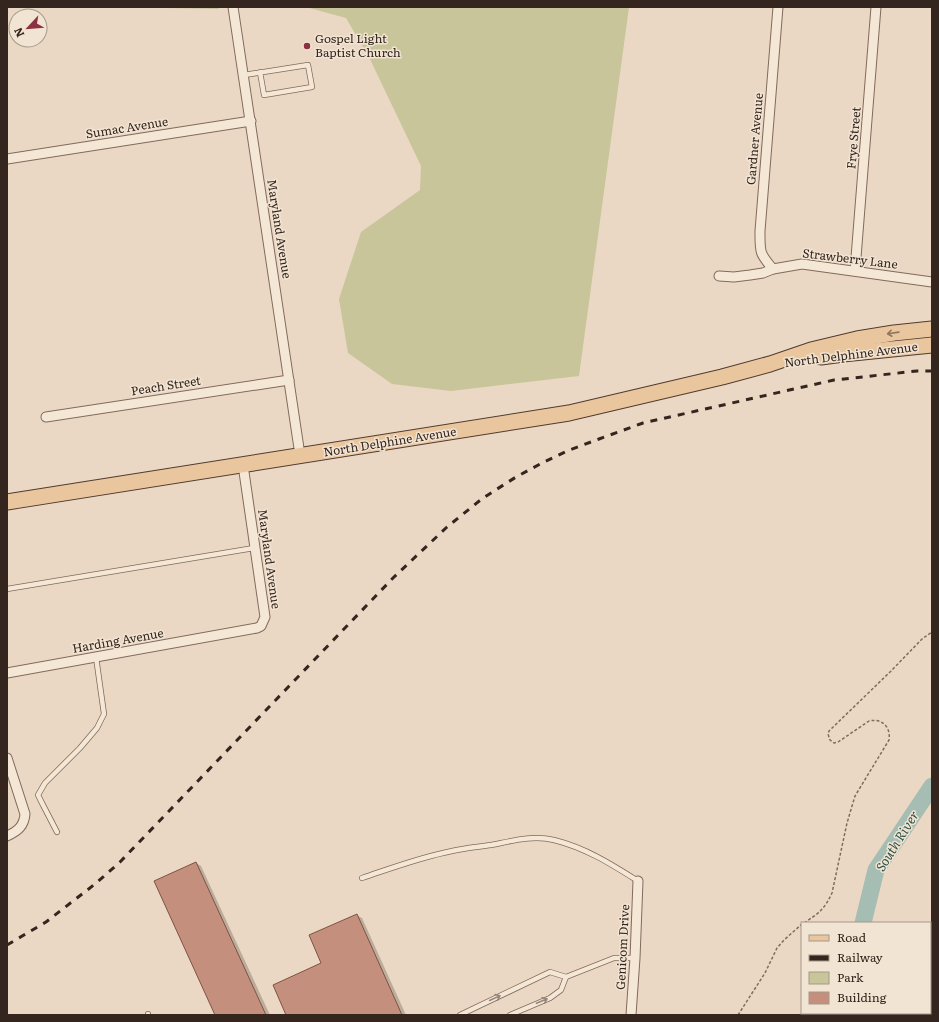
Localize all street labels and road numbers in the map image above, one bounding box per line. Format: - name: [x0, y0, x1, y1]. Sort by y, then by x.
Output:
- street label: Gardner Avenue: [741, 92, 767, 186]
- street label: Frye Street: [841, 106, 865, 170]
- street label: Sumac Avenue: [84, 112, 169, 142]
- street label: Maryland Avenue: [263, 178, 297, 280]
- street label: Strawberry Lane: [801, 243, 899, 273]
- street label: North Delphine Avenue: [783, 337, 919, 371]
- street label: Peach Street: [130, 371, 202, 399]
- street label: North Delphine Avenue: [322, 422, 458, 460]
- street label: Maryland Avenue: [254, 508, 286, 610]
- street label: Harding Avenue: [71, 623, 165, 657]
- street label: Genicom Drive: [611, 904, 633, 990]

